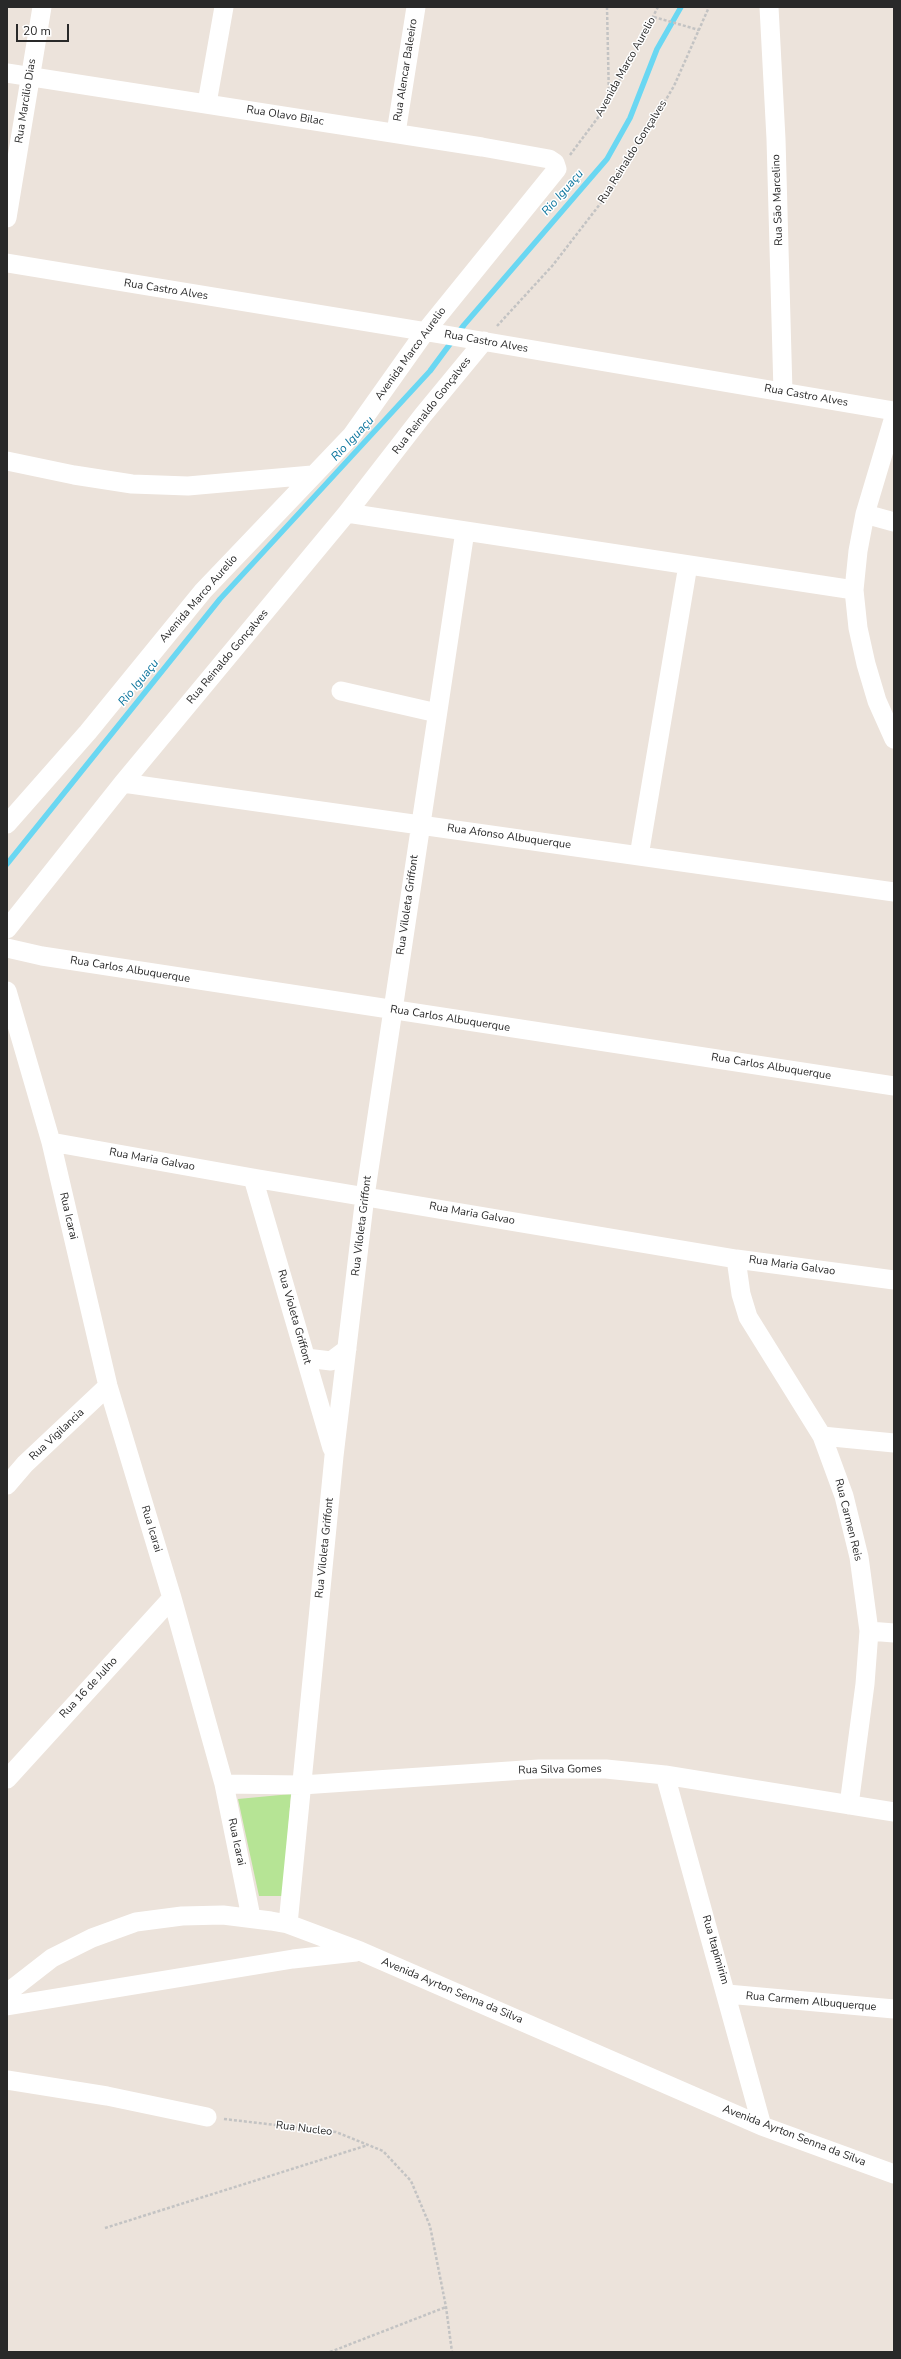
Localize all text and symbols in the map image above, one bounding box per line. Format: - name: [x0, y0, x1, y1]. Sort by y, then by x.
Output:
- street label: Avenida Marco Aurelio: [593, 15, 659, 119]
- scale bar: [18, 16, 71, 42]
- street label: Rua Alencar Baleeiro: [391, 18, 421, 122]
- text: 20 m: [23, 23, 51, 39]
- street label: Rua Marcilio Dias: [13, 58, 39, 144]
- street label: Rua Reinaldo Gonçalves: [596, 98, 670, 206]
- street label: Rua Olavo Bilac: [245, 103, 325, 129]
- street label: Rua Sāo Marcelino: [770, 154, 786, 246]
- water label: Rio Iguaçu: [539, 167, 587, 219]
- street label: Rua Castro Alves: [123, 277, 209, 303]
- street label: Avenida Marco Aurelio: [373, 305, 449, 403]
- street label: Rua Castro Alves: [443, 328, 529, 356]
- street label: Rua Reinaldo Gonçalves: [390, 355, 474, 457]
- street label: Rua Castro Alves: [763, 382, 849, 410]
- water label: Rio Iguaçu: [329, 414, 377, 464]
- street label: Avenida Marco Aurelio: [157, 552, 241, 646]
- street label: Rua Reinaldo Gonçalves: [185, 607, 271, 707]
- water label: Rio Iguaçu: [116, 657, 162, 709]
- street label: Rua Afonso Albuquerque: [446, 822, 572, 852]
- street label: Rua Viloleta Griffont: [394, 854, 422, 956]
- street label: Rua Carlos Albuquerque: [69, 954, 191, 986]
- street label: Rua Carlos Albuquerque: [389, 1003, 511, 1035]
- street label: Rua Carlos Albuquerque: [710, 1051, 832, 1083]
- street label: Rua Maria Galvao: [108, 1146, 196, 1174]
- street label: Rua Viloleta Griffont: [349, 1175, 375, 1277]
- street label: Rua Icarai: [56, 1191, 80, 1241]
- street label: Rua Maria Galvao: [428, 1200, 516, 1228]
- street label: Rua Maria Galvao: [748, 1253, 836, 1279]
- street label: Rua Violeta Griffont: [274, 1268, 314, 1366]
- street label: Rua Vigilancia: [27, 1406, 87, 1464]
- street label: Rua Carmen Reis: [831, 1477, 865, 1563]
- street label: Rua Viloleta Griffont: [313, 1497, 337, 1599]
- street label: Rua Icarai: [138, 1504, 164, 1554]
- street label: Rua 16 de Julho: [57, 1655, 121, 1721]
- street label: Rua Silva Gomes: [518, 1763, 602, 1777]
- street label: Rua Icarai: [225, 1817, 247, 1867]
- street label: Rua Itapimirim: [699, 1914, 731, 1986]
- street label: Avenida Ayrton Senna da Silva: [379, 1955, 525, 2027]
- street label: Rua Carmem Albuquerque: [745, 1990, 877, 2014]
- street label: Avenida Ayrton Senna da Silva: [721, 2103, 867, 2169]
- street label: Rua Nucleo: [275, 2119, 333, 2139]

